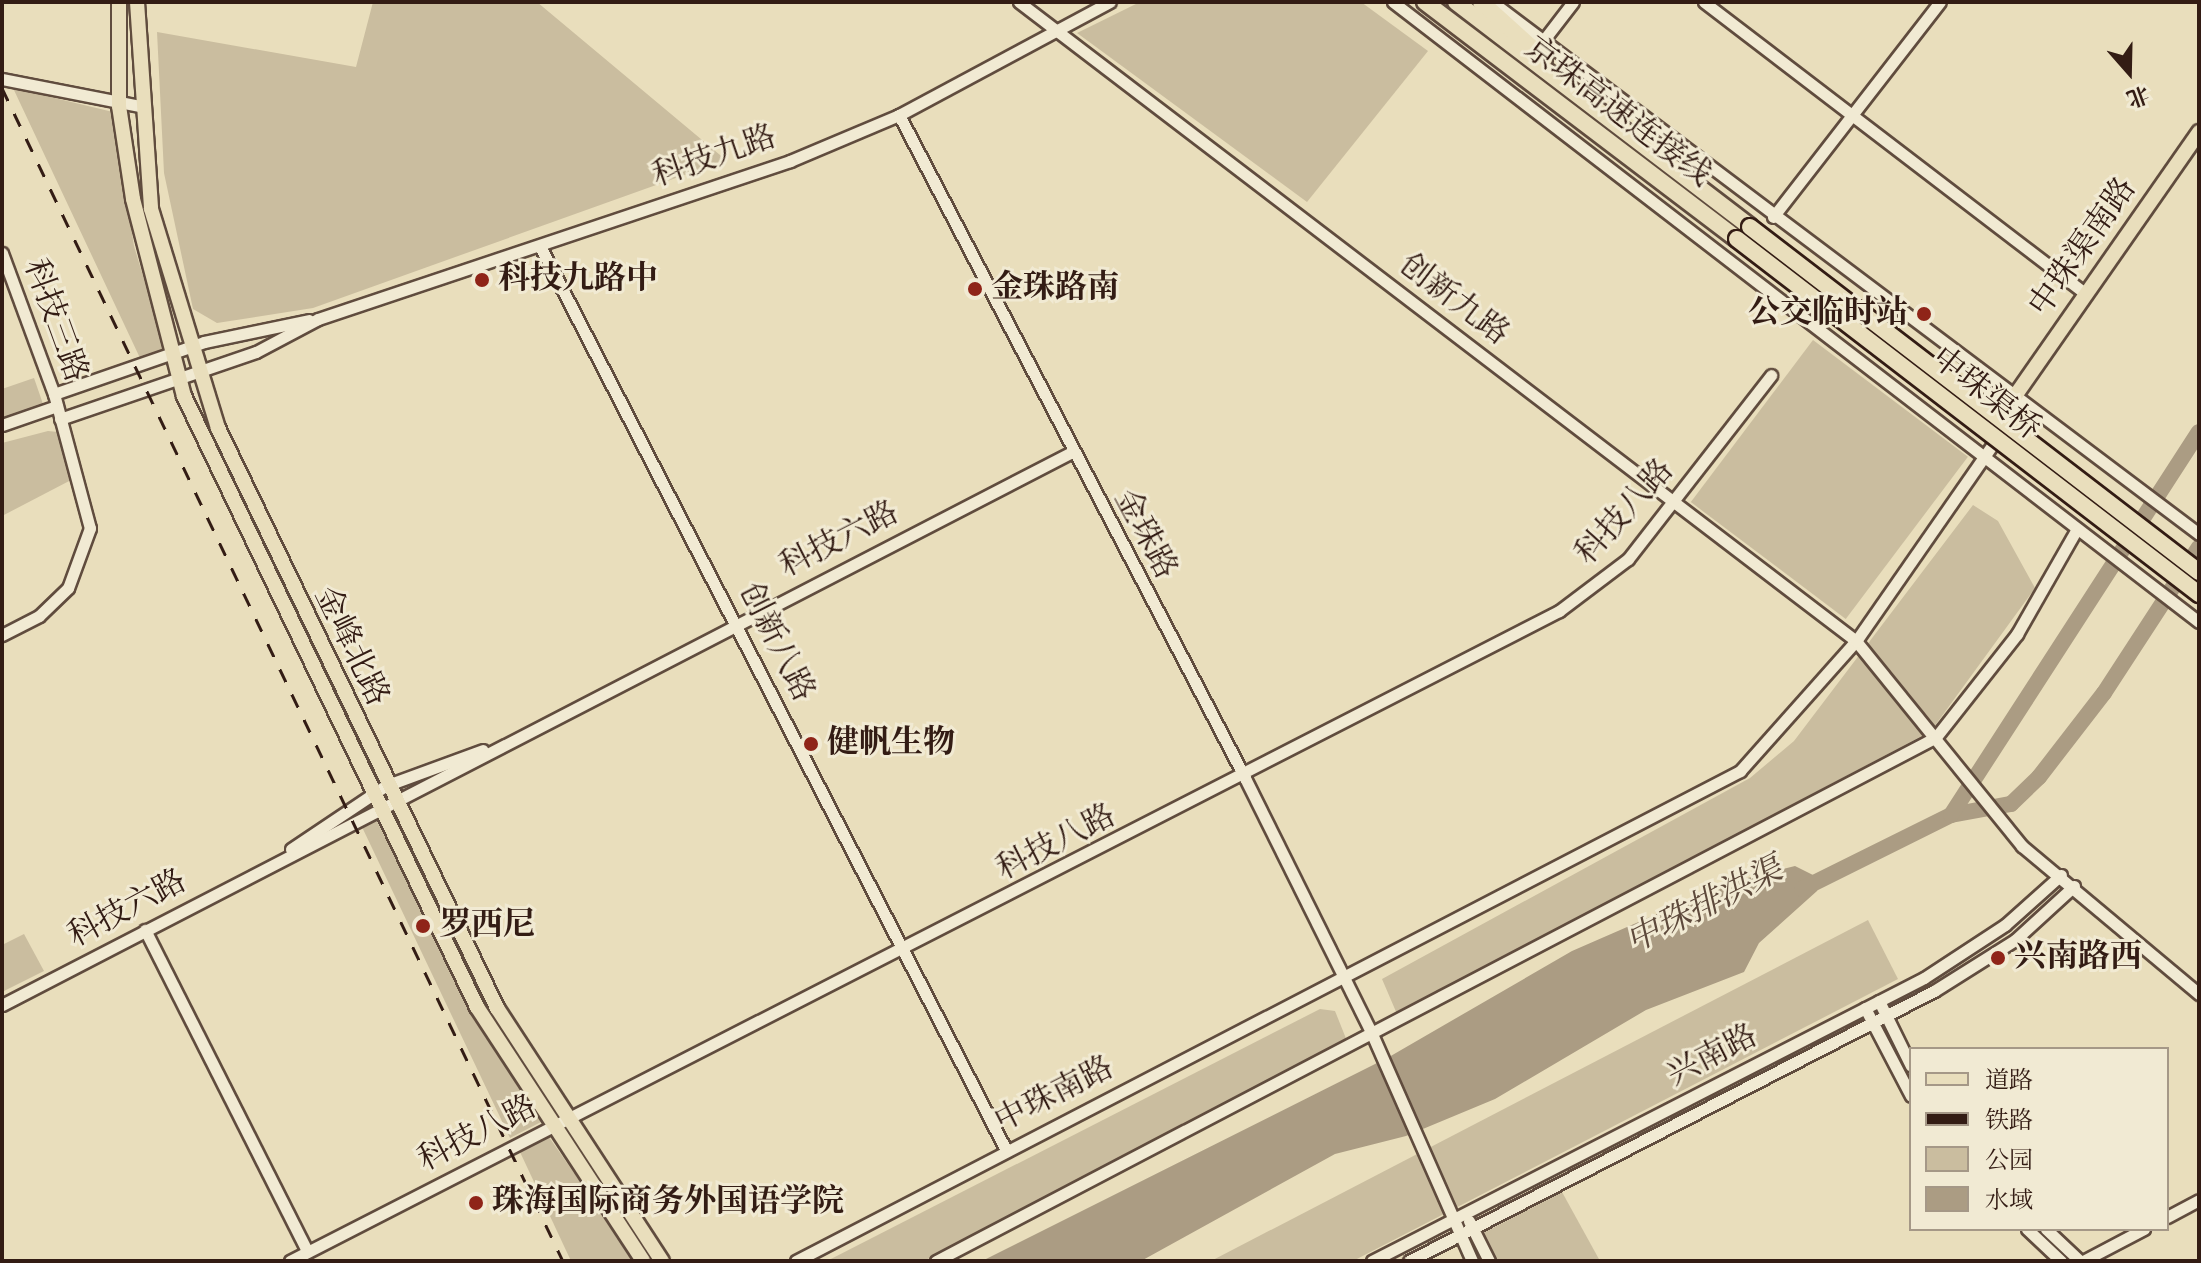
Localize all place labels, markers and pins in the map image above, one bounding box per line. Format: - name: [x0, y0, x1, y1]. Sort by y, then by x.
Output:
- place label: 科技九路中: [498, 261, 658, 299]
- place label: 金珠路南: [991, 270, 1119, 308]
- marker: 科技九路中: [473, 271, 491, 289]
- marker: 金珠路南: [966, 280, 984, 298]
- place label: 公交临时站: [1748, 295, 1908, 333]
- marker: 公交临时站: [1915, 305, 1933, 323]
- place label: 健帆生物: [827, 725, 955, 763]
- marker: 健帆生物: [802, 735, 820, 753]
- place label: 罗西尼: [439, 907, 535, 945]
- marker: 罗西尼: [414, 917, 432, 935]
- place label: 兴南路西: [2014, 939, 2142, 977]
- marker: 兴南路西: [1989, 949, 2007, 967]
- place label: 珠海国际商务外国语学院: [492, 1184, 844, 1222]
- marker: 珠海国际商务外国语学院: [467, 1194, 485, 1212]

